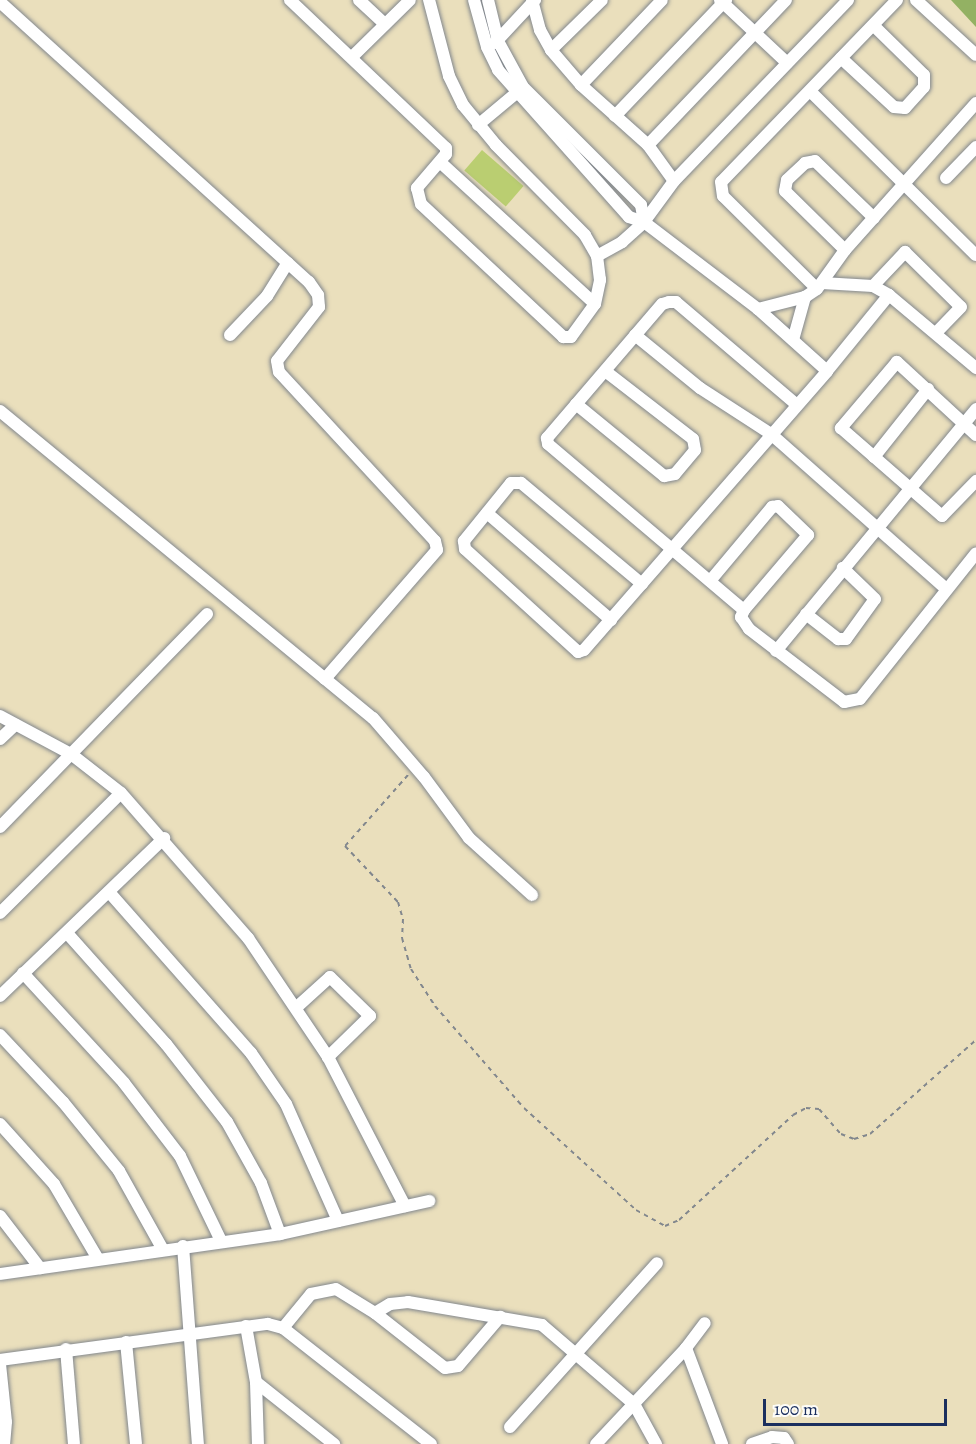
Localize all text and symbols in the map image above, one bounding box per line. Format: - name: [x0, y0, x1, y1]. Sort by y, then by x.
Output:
- scale bar: [766, 1387, 950, 1425]
- text: 100 m: [774, 1397, 818, 1421]

